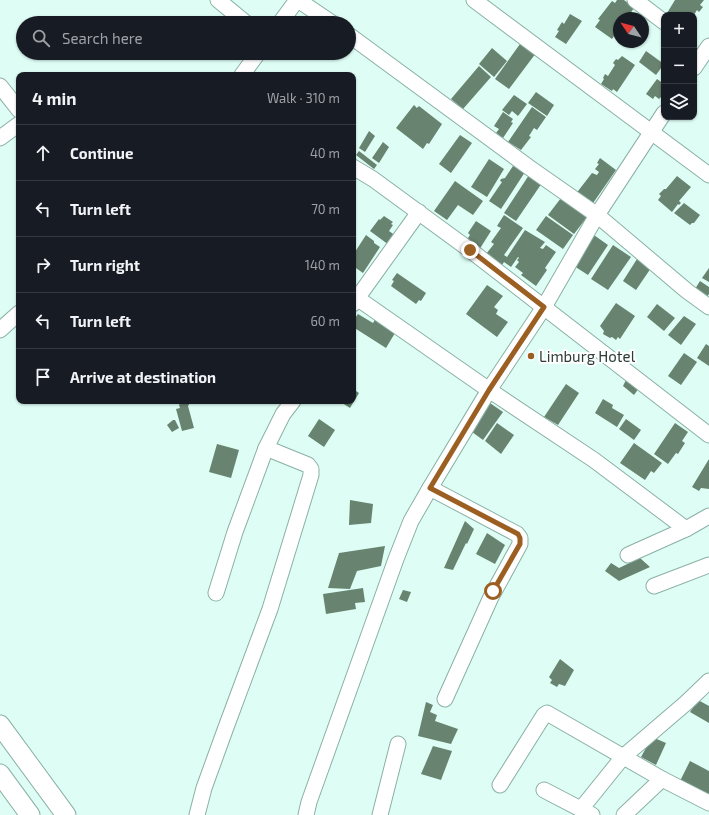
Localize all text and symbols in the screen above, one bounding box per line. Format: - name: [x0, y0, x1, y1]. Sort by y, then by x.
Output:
- north arrow: [613, 12, 649, 48]
- map controls: [661, 12, 697, 120]
- button: +: [661, 12, 697, 48]
- search box: [16, 16, 356, 60]
- icon: search: [30, 27, 52, 49]
- text: Search here: [62, 29, 143, 47]
- button: −: [661, 48, 697, 84]
- button: layers: [661, 84, 697, 120]
- text: 4 min: [32, 88, 76, 108]
- text: Walk · 310 m: [267, 90, 340, 106]
- icon: ahead: [32, 142, 54, 164]
- text: Continue: [70, 144, 133, 162]
- text: 40 m: [310, 145, 340, 161]
- icon: left: [32, 198, 54, 220]
- text: Turn left: [70, 200, 131, 218]
- text: 70 m: [311, 201, 340, 217]
- route end: [461, 241, 479, 259]
- icon: right: [32, 254, 54, 276]
- text: Turn right: [70, 256, 140, 274]
- text: 140 m: [305, 257, 340, 273]
- icon: left: [32, 310, 54, 332]
- text: Turn left: [70, 312, 131, 330]
- text: 60 m: [310, 313, 340, 329]
- place label: Limburg Hotel: [539, 347, 636, 365]
- marker: Limburg Hotel: [526, 351, 536, 361]
- icon: arrive: [32, 366, 54, 388]
- text: Arrive at destination: [70, 368, 216, 386]
- route start: [484, 582, 502, 600]

